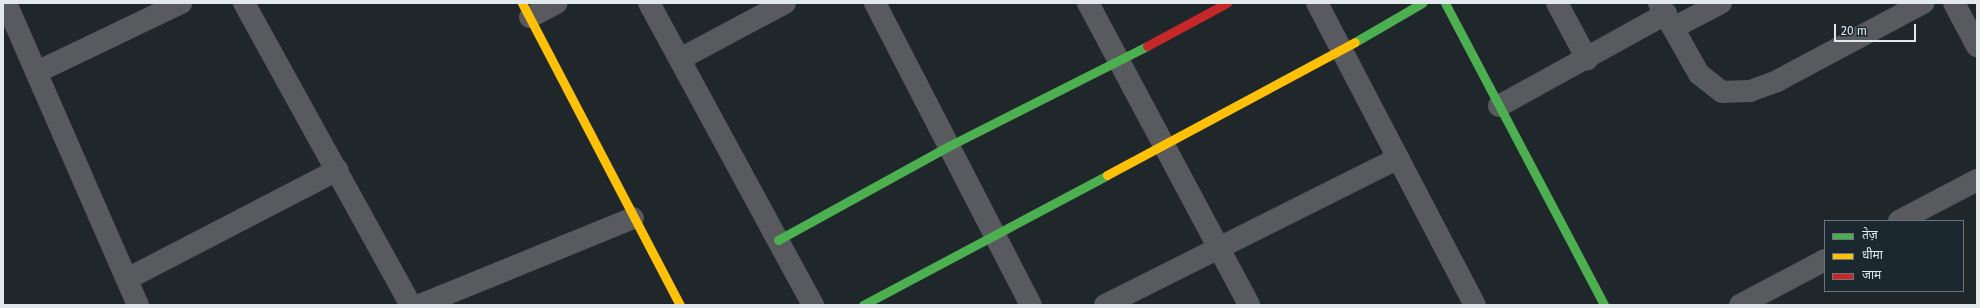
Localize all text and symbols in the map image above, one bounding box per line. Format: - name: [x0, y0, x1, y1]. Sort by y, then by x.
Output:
- scale bar: [1836, 16, 1918, 42]
- text: 20 m: [1841, 24, 1867, 38]
- legend: [1824, 220, 1964, 292]
- text: तेज़: [1862, 228, 1878, 242]
- text: धीमा: [1862, 248, 1883, 262]
- text: जाम: [1862, 268, 1881, 282]

